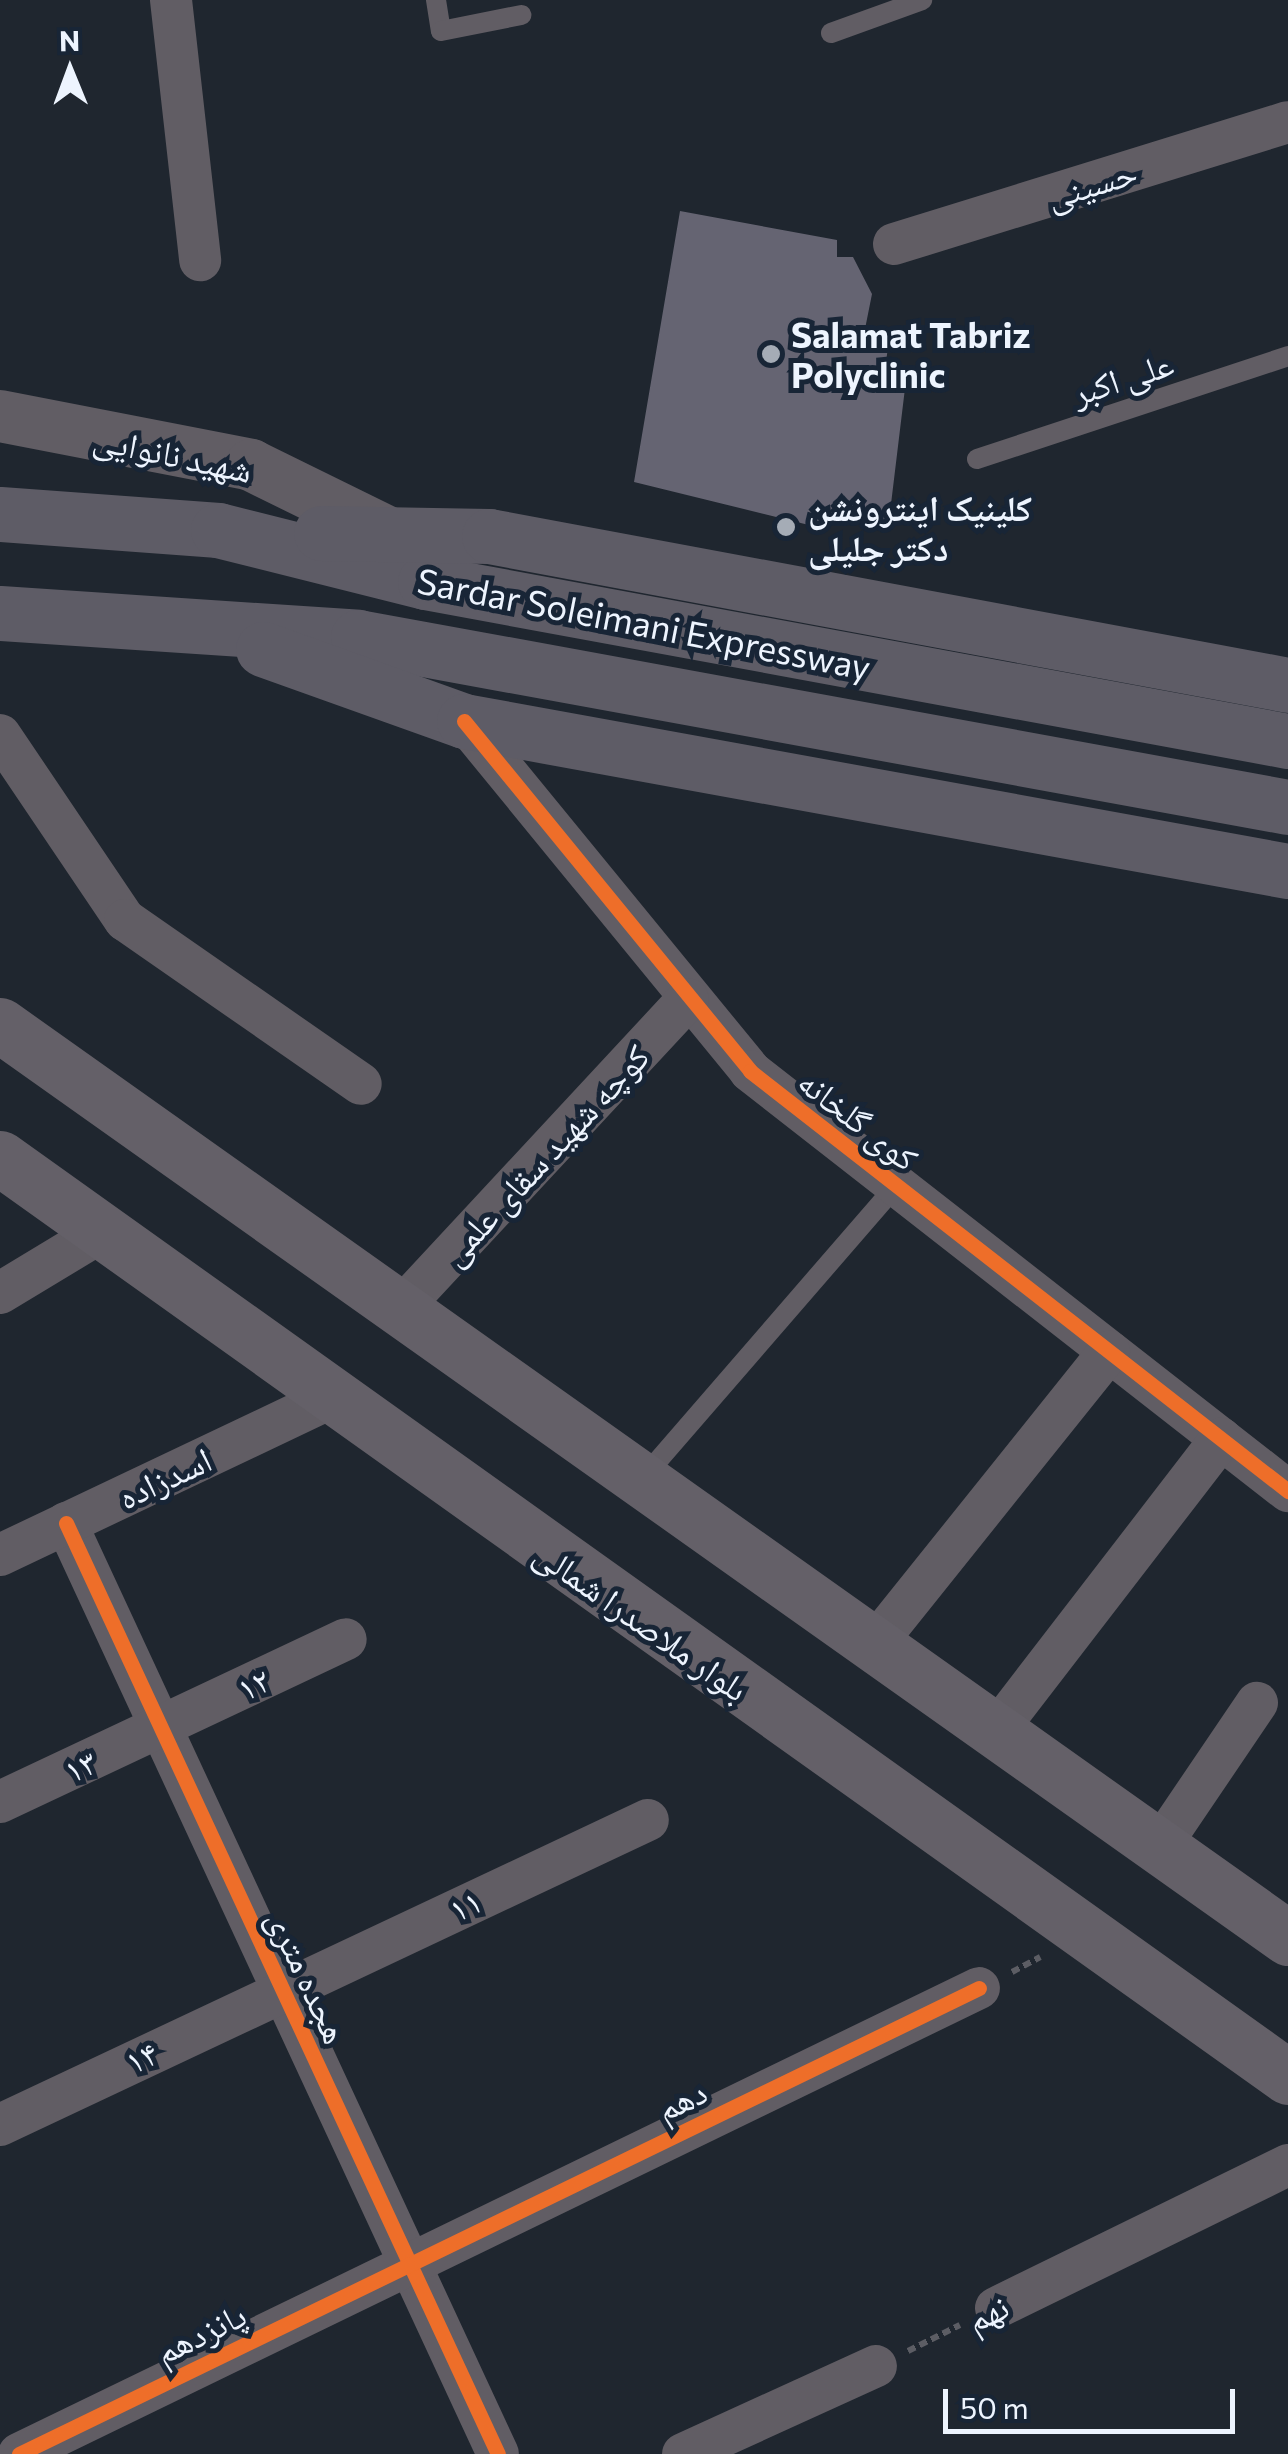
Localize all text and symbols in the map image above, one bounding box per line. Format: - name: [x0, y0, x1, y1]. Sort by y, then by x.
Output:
- north arrow: [20, 20, 120, 120]
- text: N: [59, 23, 80, 57]
- street label: حسینی: [1041, 149, 1141, 217]
- place label: Salamat Tabriz Polyclinic: [791, 313, 1030, 395]
- street label: علی اکبر: [1066, 341, 1178, 413]
- marker: Salamat Tabriz Polyclinic: [760, 343, 782, 365]
- street label: شهید نانوایی: [90, 416, 256, 490]
- place label: کلینیک اینترونشن دکتر جلیلی: [808, 486, 1032, 568]
- marker: کلینیک اینترونشن دکتر جلیلی: [773, 514, 799, 540]
- street label: Sardar Soleimani Expressway: [414, 558, 874, 688]
- street label: کوچه شهید سقای علمی: [431, 1035, 657, 1273]
- street label: کوی گلخانه: [791, 1059, 927, 1179]
- street label: اسدزاده: [110, 1437, 218, 1517]
- street label: بلوار ملاصدرا شمالی: [527, 1531, 757, 1709]
- street label: ۱۲: [230, 1657, 276, 1709]
- street label: ۱۳: [57, 1739, 103, 1791]
- street label: ۱۱: [442, 1878, 488, 1930]
- street label: هجده متری: [260, 1902, 358, 2050]
- street label: ۱۴: [118, 2030, 164, 2082]
- street label: دهم: [649, 2069, 713, 2129]
- street label: نهم: [959, 2284, 1015, 2340]
- street label: پانزدهم: [148, 2292, 252, 2372]
- scale bar: [948, 2369, 1240, 2431]
- text: 50 m: [960, 2388, 1029, 2425]

